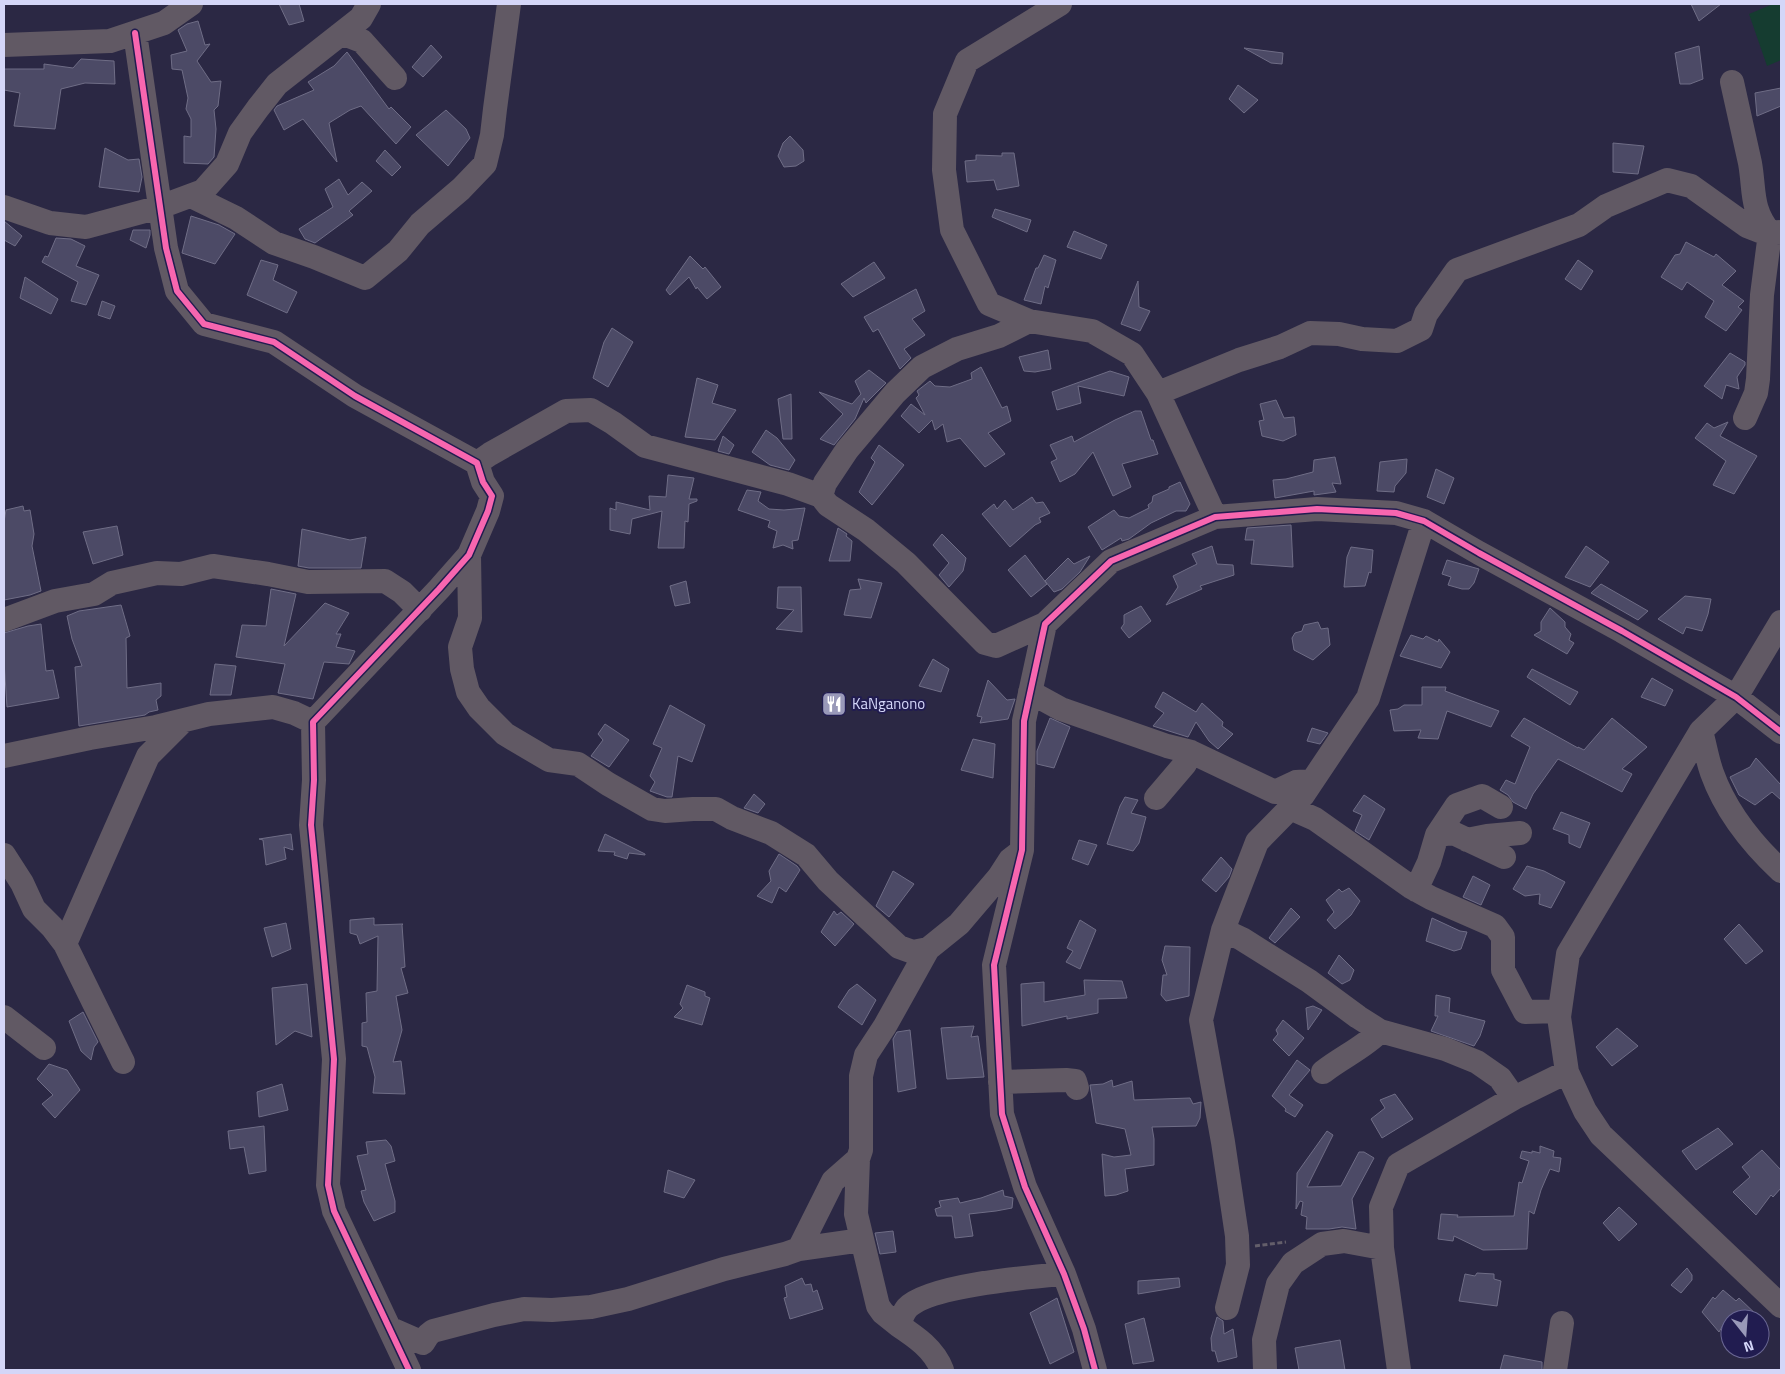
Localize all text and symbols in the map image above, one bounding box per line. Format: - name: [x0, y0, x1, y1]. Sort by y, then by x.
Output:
- restaurant icon: KaNganono: [821, 691, 847, 717]
- place label: KaNganono: [852, 692, 925, 715]
- north arrow: [1720, 1309, 1770, 1359]
- text: N: [1741, 1335, 1757, 1358]

